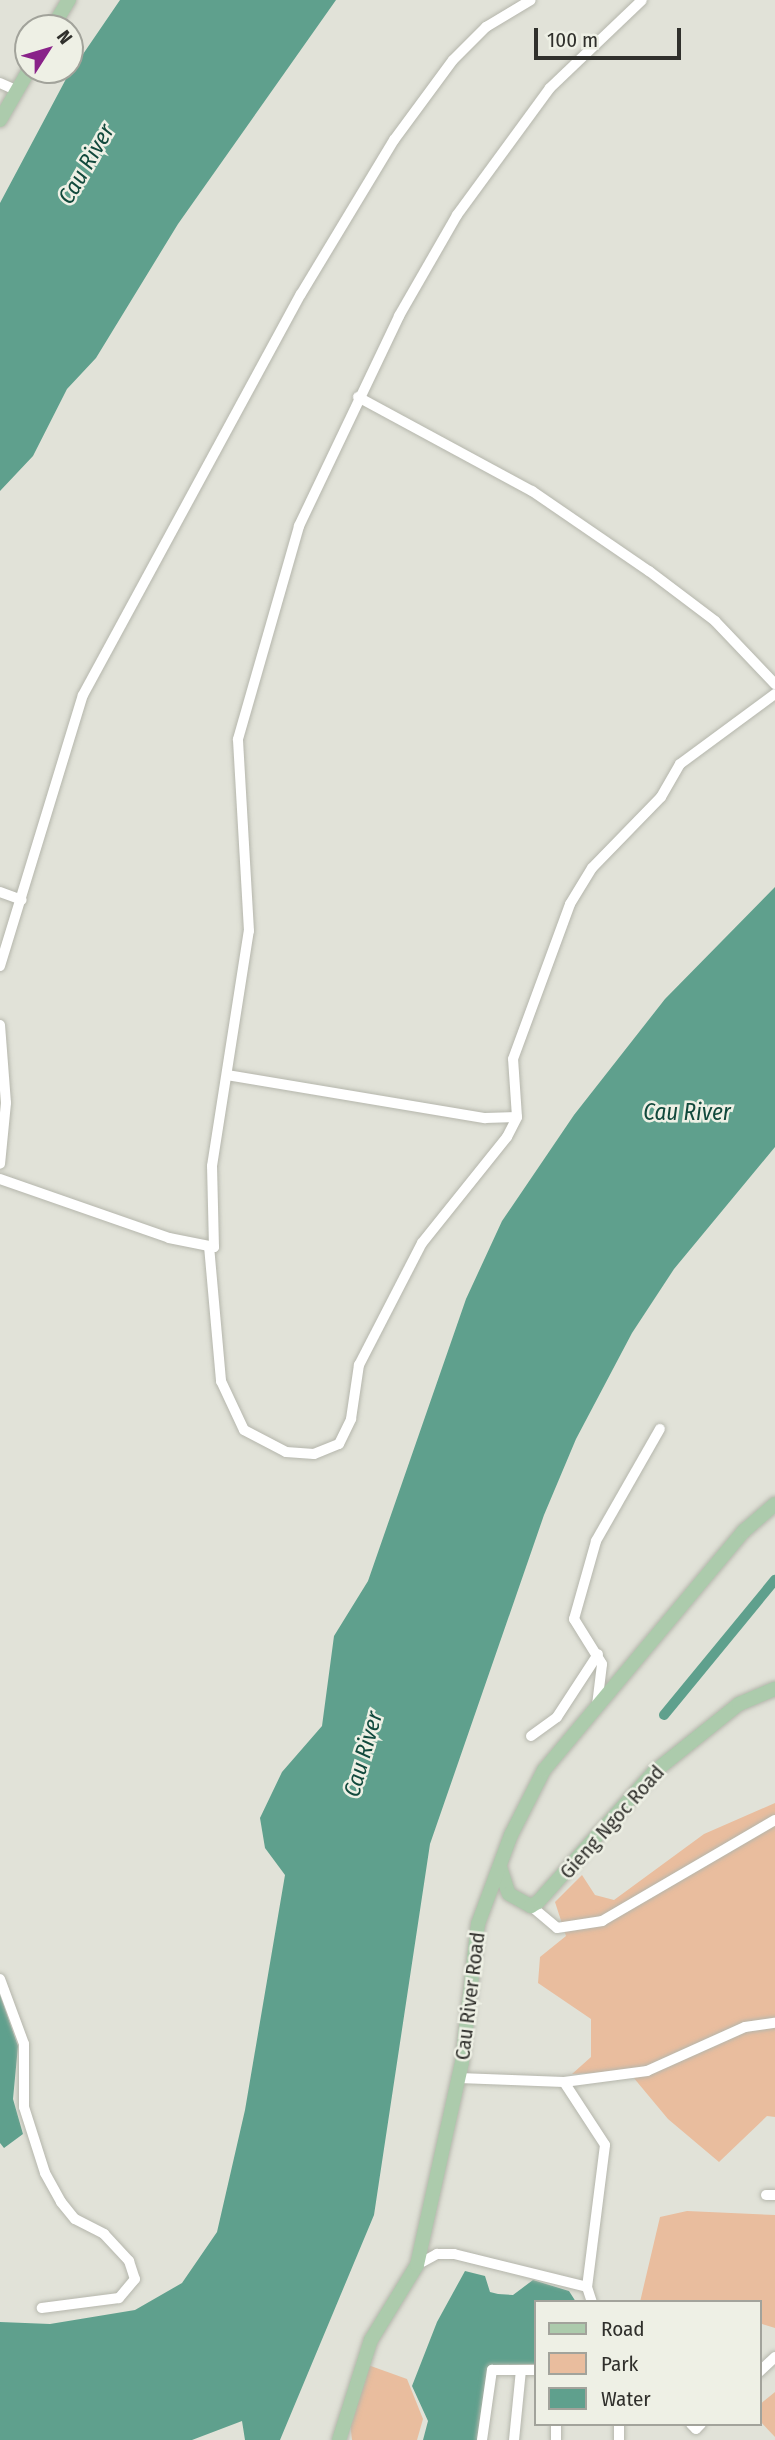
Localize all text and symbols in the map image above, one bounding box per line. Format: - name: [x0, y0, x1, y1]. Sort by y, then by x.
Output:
- north arrow: [14, 14, 84, 84]
- scale bar: [537, 14, 684, 58]
- text: N: [52, 26, 77, 49]
- text: 100 m: [547, 27, 598, 53]
- water label: Cau River: [52, 119, 120, 209]
- water label: Cau River: [643, 1098, 731, 1126]
- water label: Cau River: [338, 1708, 388, 1800]
- street label: Gieng Ngoc Road: [554, 1760, 670, 1884]
- street label: Cau River Road: [450, 1931, 490, 2061]
- legend: [534, 2300, 761, 2426]
- text: Road: [601, 2316, 645, 2342]
- text: Park: [601, 2351, 638, 2377]
- text: Water: [601, 2386, 651, 2412]

